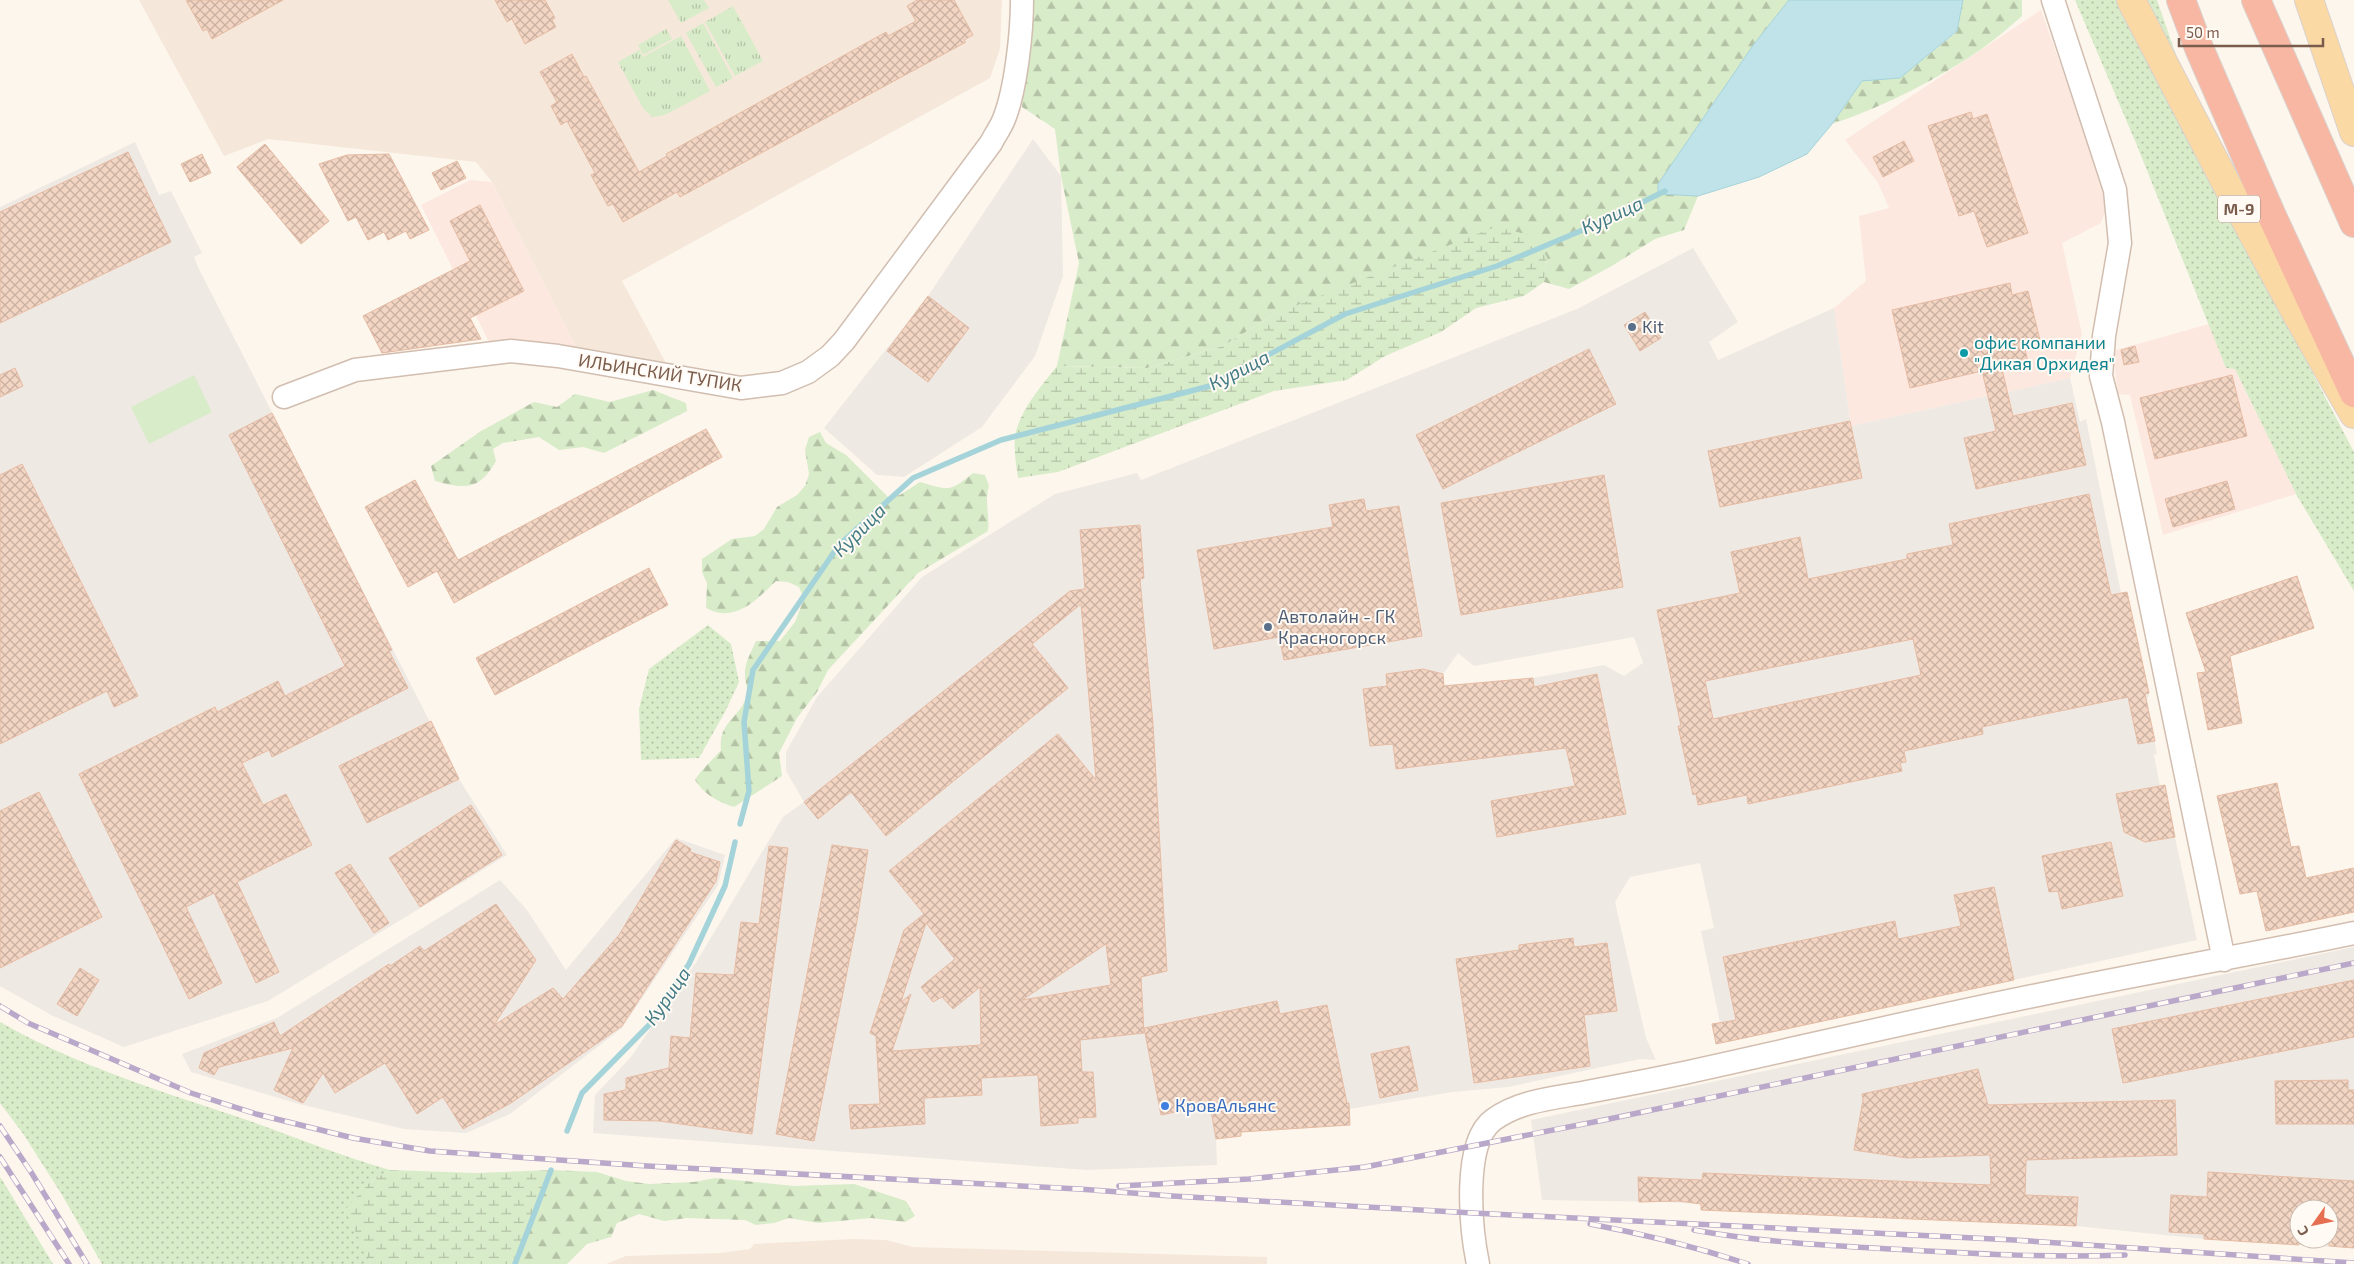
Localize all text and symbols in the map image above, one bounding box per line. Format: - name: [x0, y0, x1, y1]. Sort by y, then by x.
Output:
- scale bar: [2179, 15, 2323, 47]
- text: 50 m: [2186, 23, 2220, 41]
- water label: Курица: [1577, 191, 1646, 238]
- road number: М-9: [2218, 195, 2260, 222]
- place label: Kit: [1642, 315, 1664, 337]
- marker: Kit: [1626, 321, 1638, 333]
- place label: офис компании "Дикая Орхидея": [1974, 331, 2115, 374]
- water label: Курица: [1204, 344, 1273, 395]
- marker: офис компании "Дикая Орхидея": [1958, 347, 1970, 359]
- street label: ИЛЬИНСКИЙ ТУПИК: [577, 348, 744, 396]
- water label: Курица: [827, 498, 890, 561]
- place label: Автолайн - ГК Красногорск: [1278, 605, 1395, 648]
- marker: Автолайн - ГК Красногорск: [1262, 621, 1274, 633]
- water label: Курица: [638, 962, 695, 1029]
- place label: КровАльянс: [1175, 1094, 1276, 1116]
- marker: КровАльянс: [1159, 1100, 1171, 1112]
- north arrow: [2289, 1199, 2339, 1249]
- text: С: [2293, 1223, 2312, 1239]

